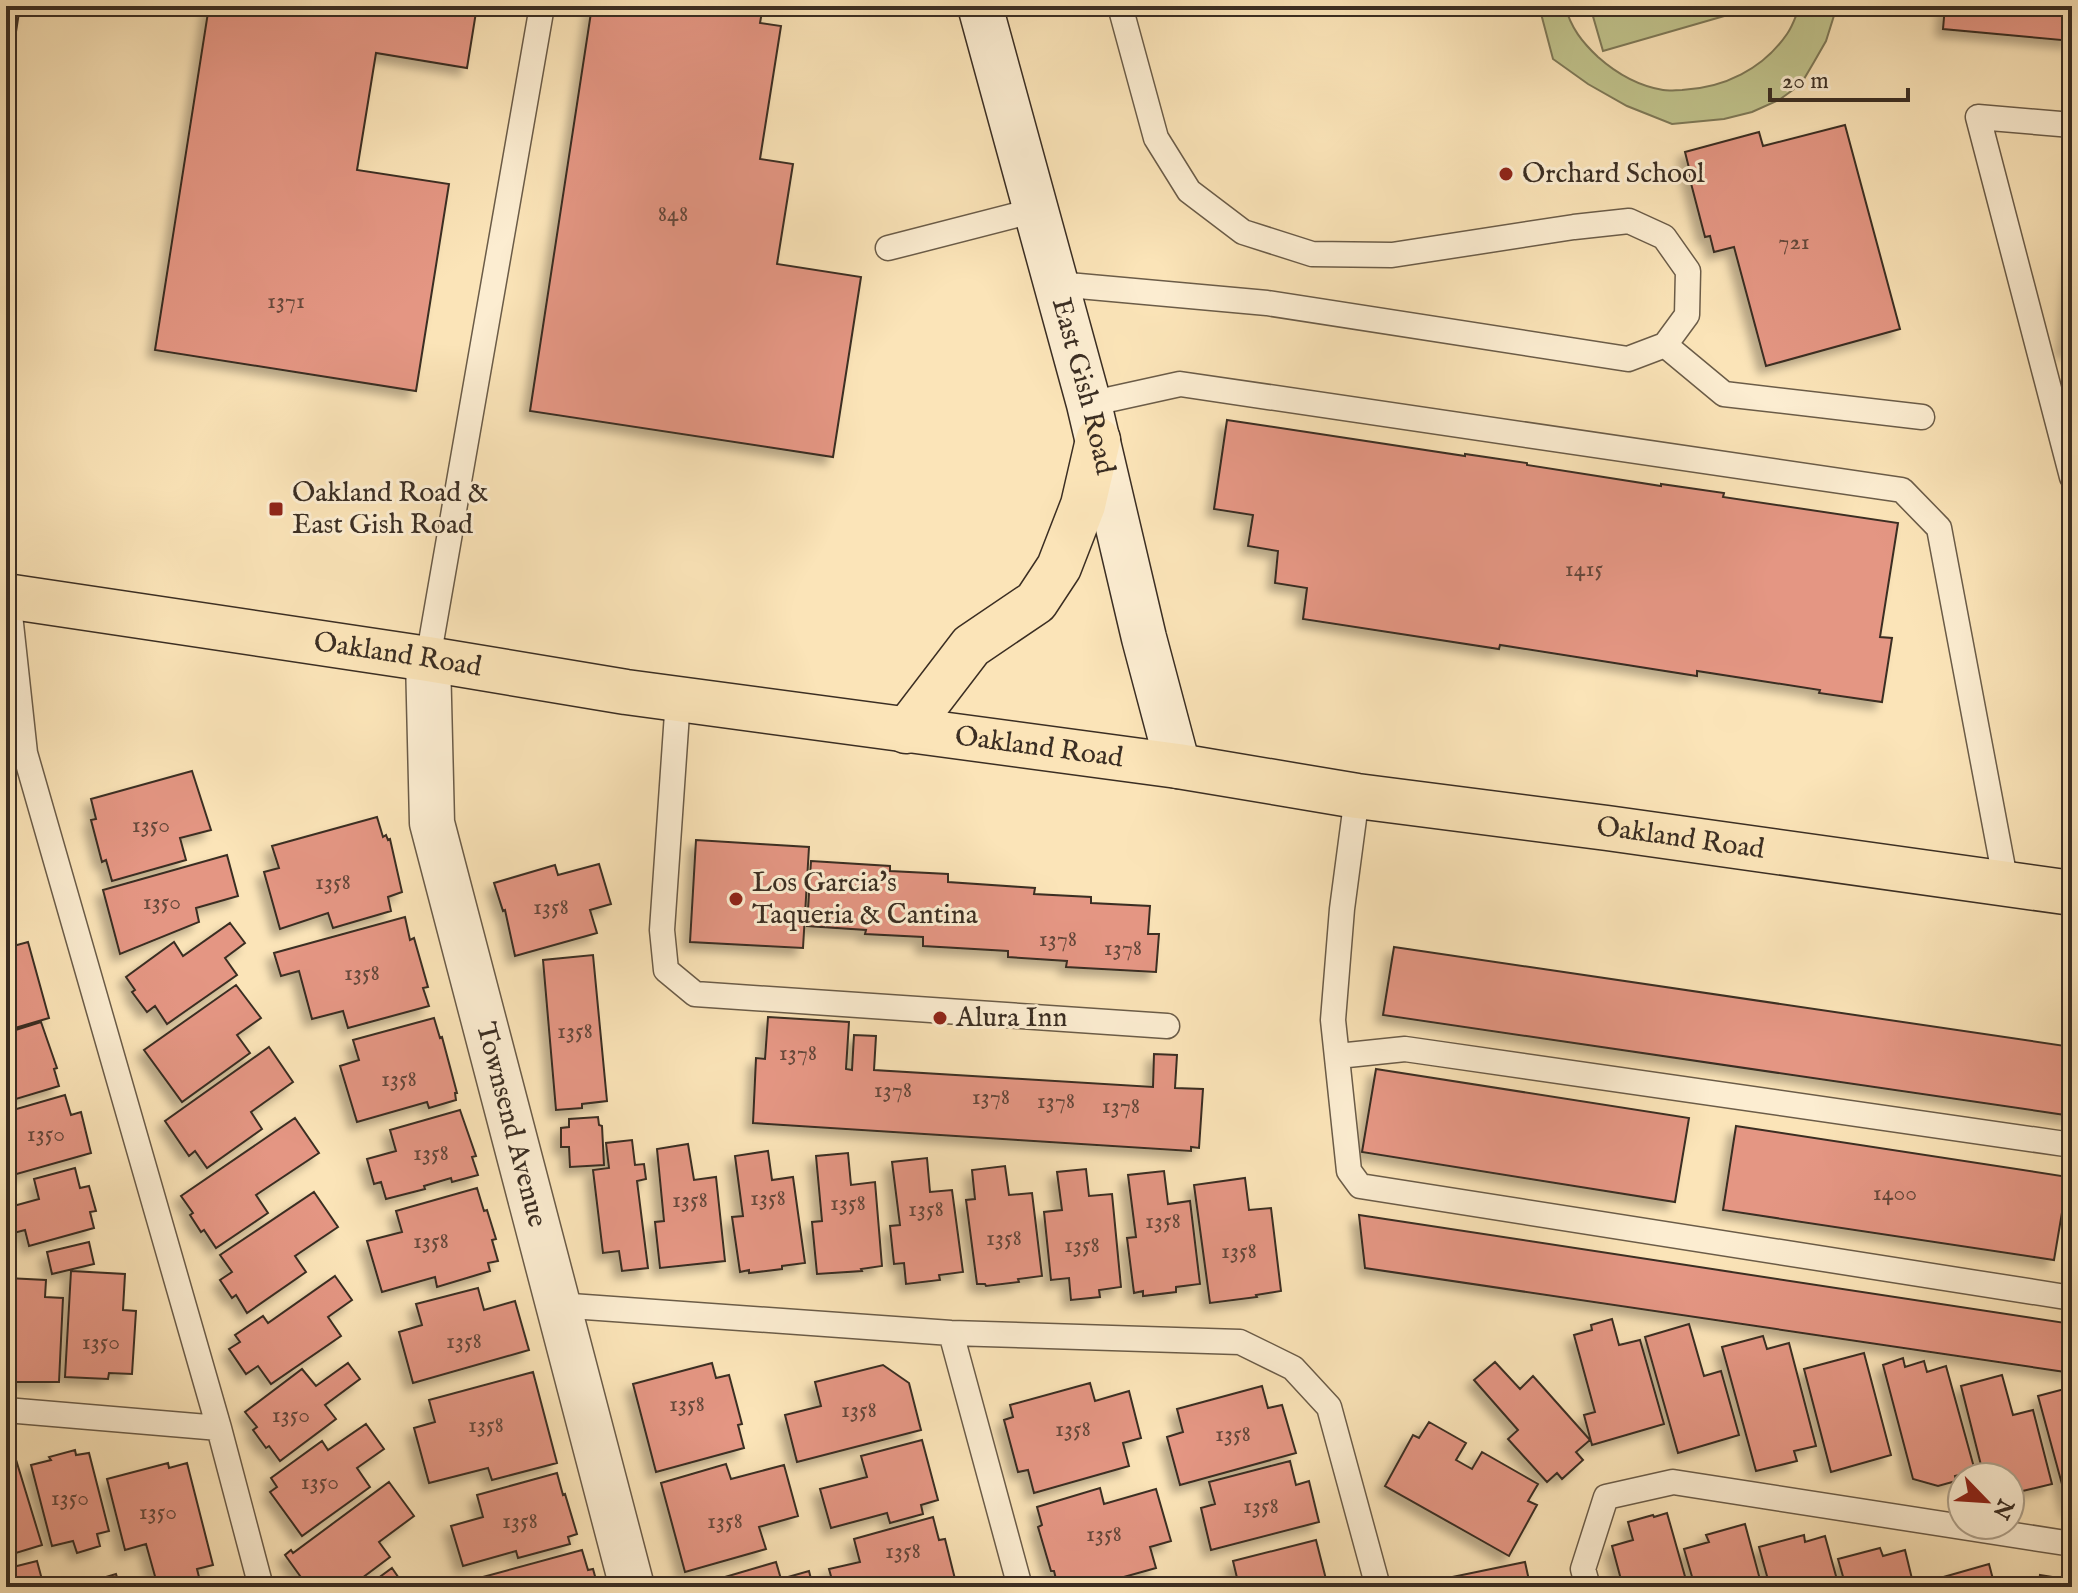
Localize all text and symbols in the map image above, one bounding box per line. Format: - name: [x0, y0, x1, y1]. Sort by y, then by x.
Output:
- scale bar: [1770, 52, 1908, 102]
- text: 20 m: [1782, 66, 1829, 97]
- place label: Orchard School: [1522, 157, 1705, 192]
- marker: Orchard School: [1497, 165, 1515, 183]
- house number: 848: [658, 199, 688, 230]
- house number: 721: [1778, 227, 1810, 258]
- house number: 1371: [267, 286, 305, 317]
- street label: East Gish Road: [1043, 294, 1122, 478]
- place label: Oakland Road & East Gish Road: [292, 476, 488, 543]
- marker: Oakland Road & East Gish Road: [267, 500, 285, 518]
- house number: 1415: [1565, 554, 1603, 585]
- street label: Oakland Road: [311, 625, 484, 685]
- street label: Oakland Road: [953, 719, 1125, 776]
- street label: Oakland Road: [1594, 809, 1767, 867]
- house number: 1350: [132, 810, 170, 841]
- place label: Los Garcia's Taqueria & Cantina: [752, 866, 979, 933]
- house number: 1358: [315, 867, 351, 898]
- house number: 1350: [143, 887, 181, 918]
- marker: Los Garcia's Taqueria & Cantina: [727, 890, 745, 908]
- house number: 1358: [533, 892, 569, 923]
- house number: 1378: [1039, 924, 1077, 955]
- house number: 1378: [1104, 933, 1142, 964]
- house number: 1358: [344, 958, 380, 989]
- place label: Alura Inn: [955, 1001, 1067, 1036]
- marker: Alura Inn: [931, 1009, 949, 1027]
- house number: 1358: [557, 1016, 593, 1047]
- street label: Townsend Avenue: [467, 1019, 555, 1231]
- house number: 1378: [779, 1038, 817, 1069]
- house number: 1358: [381, 1064, 417, 1095]
- house number: 1378: [874, 1075, 912, 1106]
- house number: 1378: [972, 1082, 1010, 1113]
- house number: 1378: [1037, 1086, 1075, 1117]
- house number: 1378: [1102, 1091, 1140, 1122]
- house number: 1350: [27, 1119, 65, 1150]
- house number: 1358: [413, 1138, 449, 1169]
- house number: 1400: [1873, 1178, 1917, 1209]
- house number: 1358: [750, 1183, 786, 1214]
- house number: 1358: [672, 1185, 708, 1216]
- house number: 1358: [830, 1188, 866, 1219]
- house number: 1358: [908, 1194, 944, 1225]
- house number: 1358: [1145, 1206, 1181, 1237]
- house number: 1358: [986, 1223, 1022, 1254]
- house number: 1358: [413, 1226, 449, 1257]
- house number: 1358: [1064, 1230, 1100, 1261]
- house number: 1358: [1221, 1236, 1257, 1267]
- house number: 1358: [446, 1326, 482, 1357]
- house number: 1350: [82, 1327, 120, 1358]
- house number: 1358: [669, 1389, 705, 1420]
- house number: 1358: [841, 1395, 877, 1426]
- house number: 1350: [272, 1400, 310, 1431]
- house number: 1358: [468, 1410, 504, 1441]
- house number: 1358: [1055, 1414, 1091, 1445]
- house number: 1358: [1215, 1419, 1251, 1450]
- north arrow: [1946, 1461, 2026, 1541]
- house number: 1350: [301, 1467, 339, 1498]
- house number: 1350: [51, 1483, 89, 1514]
- house number: 1358: [1243, 1491, 1279, 1522]
- text: N: [1986, 1493, 2019, 1523]
- house number: 1350: [139, 1497, 177, 1528]
- house number: 1358: [502, 1506, 538, 1537]
- house number: 1358: [707, 1506, 743, 1537]
- house number: 1358: [1086, 1519, 1122, 1550]
- house number: 1358: [885, 1536, 921, 1567]

